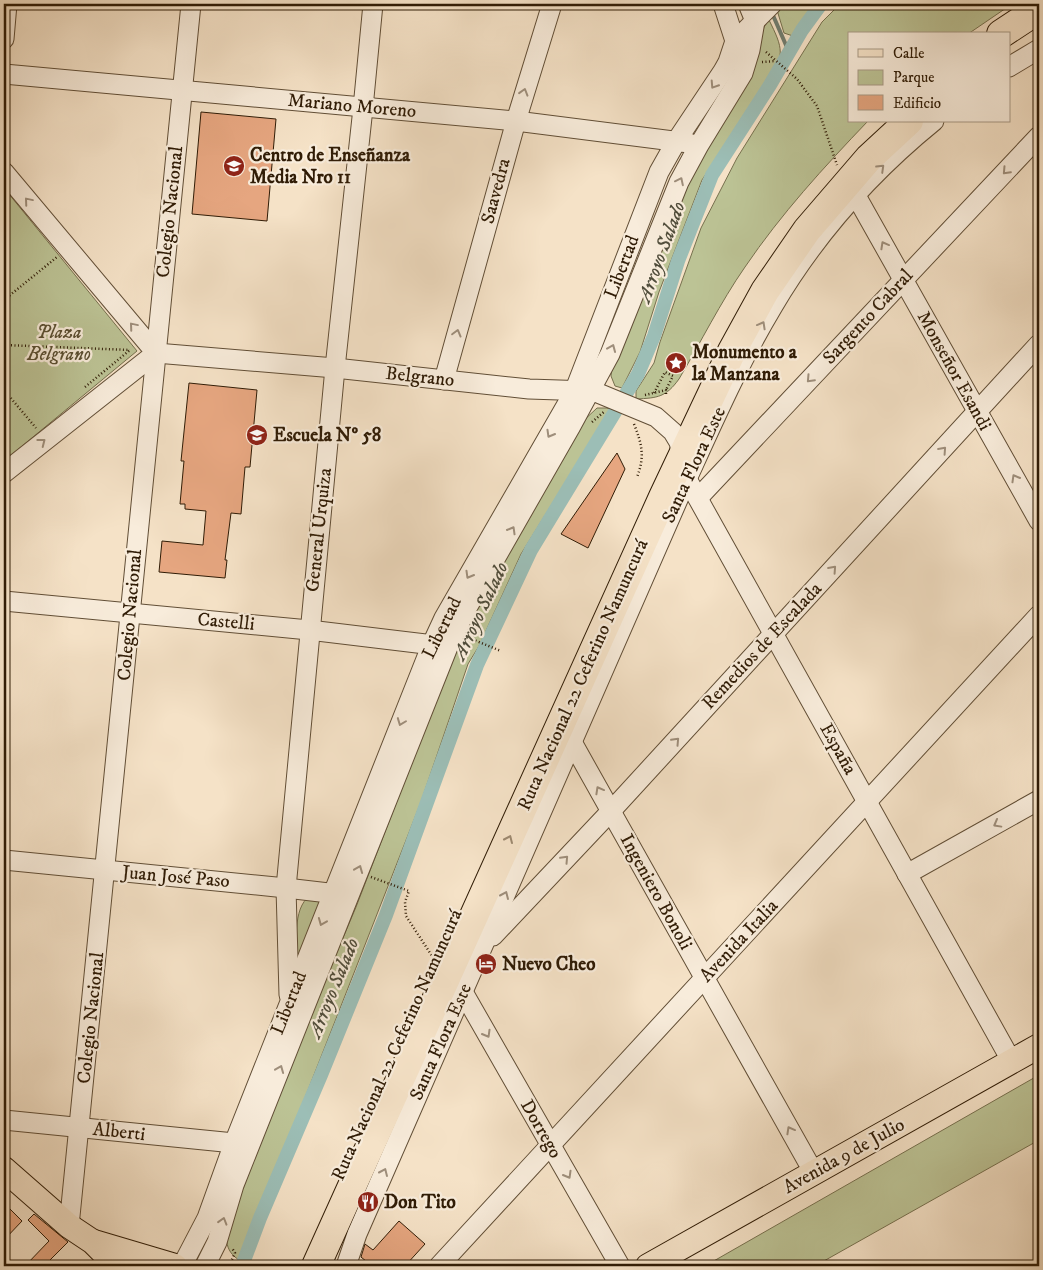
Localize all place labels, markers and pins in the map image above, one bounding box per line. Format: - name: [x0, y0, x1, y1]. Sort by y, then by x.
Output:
- place label: Centro de Enseñanza Media Nro 11: [250, 144, 411, 189]
- school or university icon: Centro de Enseñanza Media Nro 11: [222, 154, 246, 178]
- place label: Monumento a la Manzana: [691, 341, 798, 386]
- place icon: Monumento a la Manzana: [664, 351, 688, 375]
- school or university icon: Escuela Nº 58: [245, 423, 269, 447]
- place label: Escuela Nº 58: [273, 424, 382, 447]
- hotel icon: Nuevo Cheo: [474, 952, 498, 976]
- place label: Nuevo Cheo: [502, 953, 595, 976]
- restaurant icon: Don Tito: [356, 1190, 380, 1214]
- place label: Don Tito: [384, 1191, 456, 1214]

